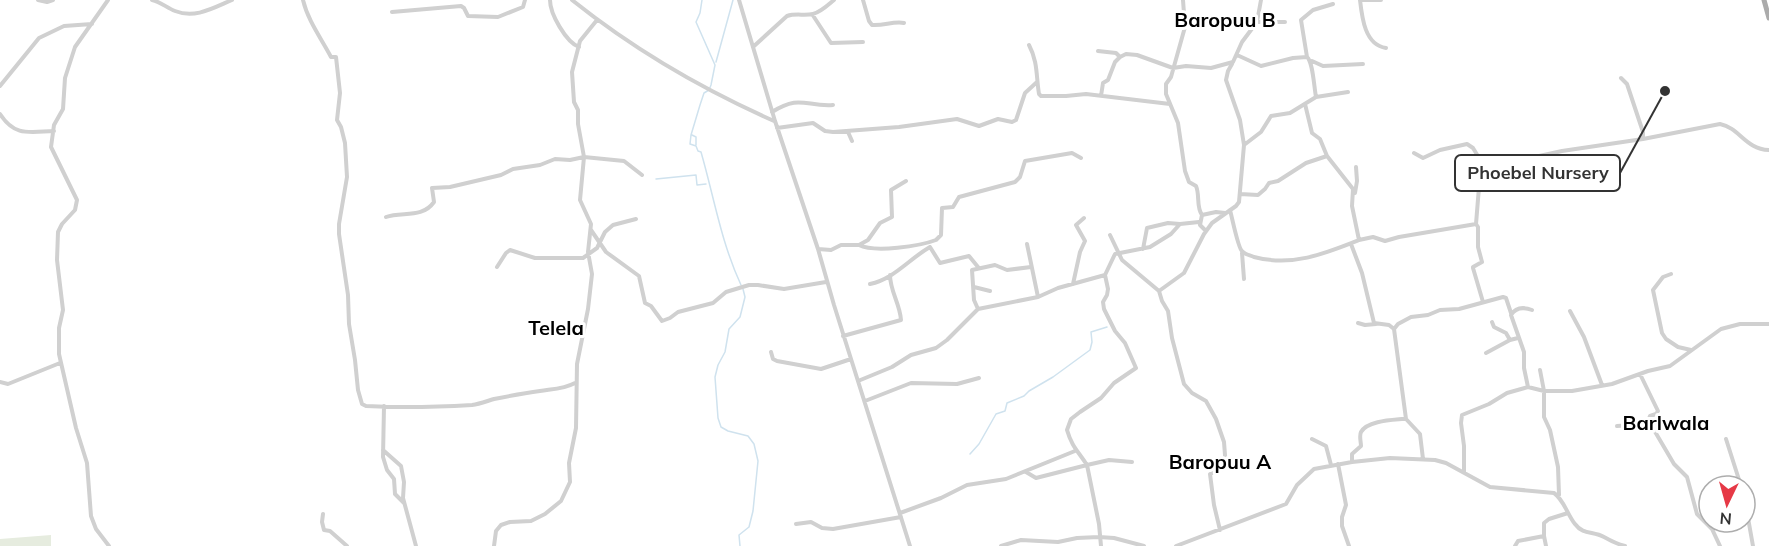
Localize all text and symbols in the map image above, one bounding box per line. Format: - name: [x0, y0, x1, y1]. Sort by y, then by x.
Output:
- district label: Baropuu B: [1174, 7, 1276, 32]
- callout: Phoebel Nursery: [1455, 155, 1620, 191]
- text: Phoebel Nursery: [1467, 161, 1609, 184]
- district label: Telela: [528, 315, 584, 340]
- district label: Barlwala: [1623, 410, 1709, 435]
- district label: Baropuu A: [1169, 449, 1271, 474]
- north arrow: [1697, 474, 1757, 534]
- text: N: [1719, 508, 1733, 529]

